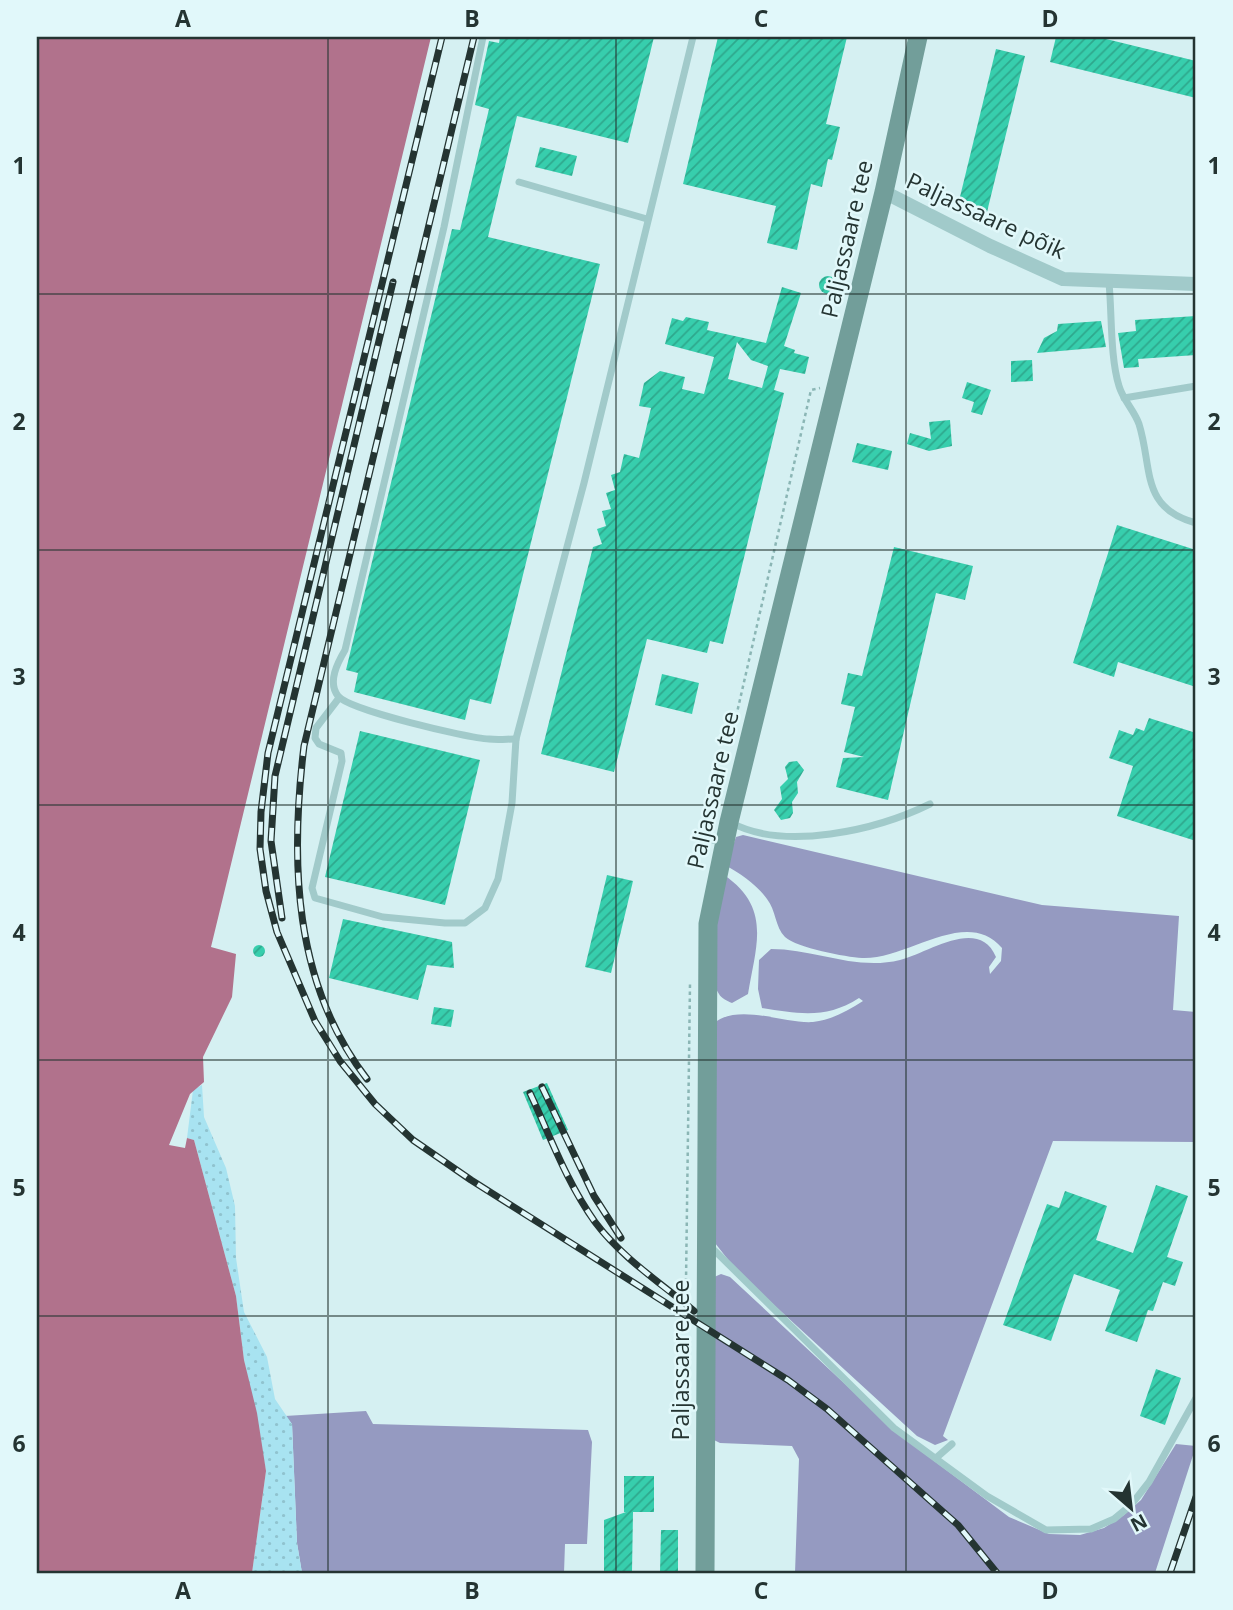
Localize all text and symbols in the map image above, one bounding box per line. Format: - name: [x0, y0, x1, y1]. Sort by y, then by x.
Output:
- text: A: [175, 2, 191, 34]
- text: B: [464, 2, 480, 34]
- text: C: [754, 2, 768, 34]
- text: D: [1041, 2, 1059, 34]
- text: 1: [12, 149, 26, 181]
- text: 1: [1207, 149, 1221, 181]
- street label: Paljassaare tee: [812, 157, 880, 321]
- street label: Paljassaare põik: [901, 164, 1071, 266]
- text: 2: [12, 405, 26, 437]
- text: 2: [1207, 405, 1221, 437]
- text: 3: [12, 660, 26, 692]
- text: 3: [1207, 660, 1221, 692]
- street label: Paljassaare tee: [678, 708, 746, 872]
- text: 4: [12, 916, 26, 948]
- text: 4: [1207, 916, 1221, 948]
- text: 5: [12, 1171, 26, 1203]
- text: 5: [1207, 1171, 1221, 1203]
- street label: Paljassaare tee: [664, 1280, 696, 1440]
- text: 6: [12, 1427, 26, 1459]
- text: 6: [1207, 1427, 1221, 1459]
- north arrow: [1096, 1474, 1166, 1544]
- text: N: [1126, 1508, 1152, 1538]
- text: A: [175, 1574, 191, 1606]
- text: B: [464, 1574, 480, 1606]
- text: C: [754, 1574, 768, 1606]
- text: D: [1041, 1574, 1059, 1606]

